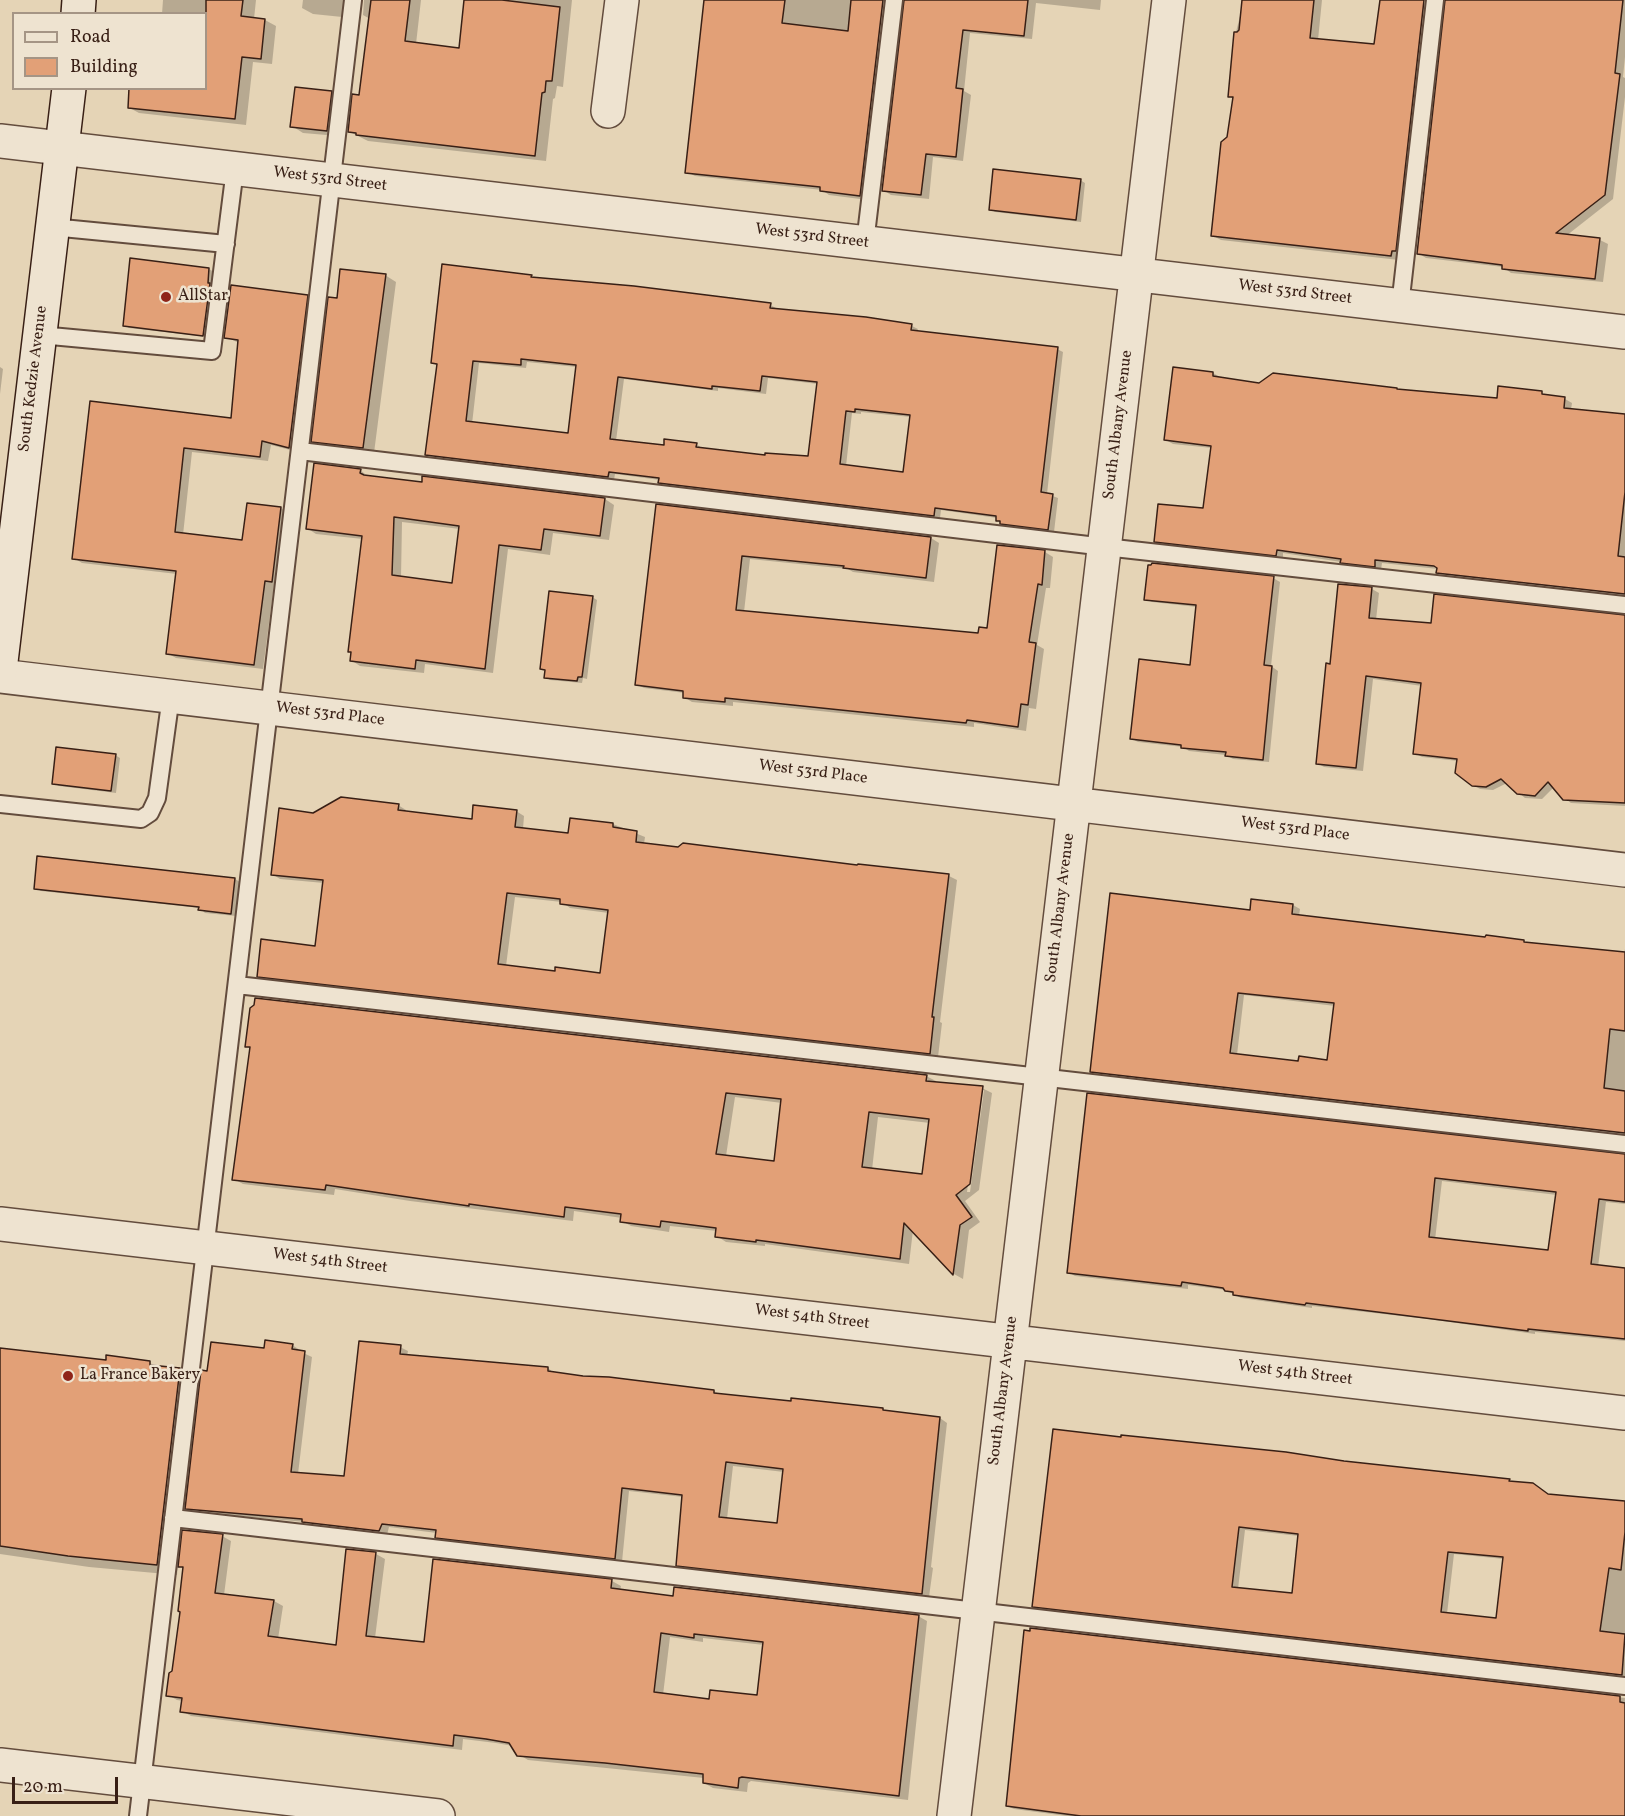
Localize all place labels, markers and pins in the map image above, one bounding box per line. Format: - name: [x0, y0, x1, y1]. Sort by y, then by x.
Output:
- place label: AllStar: [178, 287, 228, 307]
- marker: AllStar: [159, 290, 173, 304]
- place label: La France Bakery: [80, 1366, 200, 1386]
- marker: La France Bakery: [61, 1369, 75, 1383]

